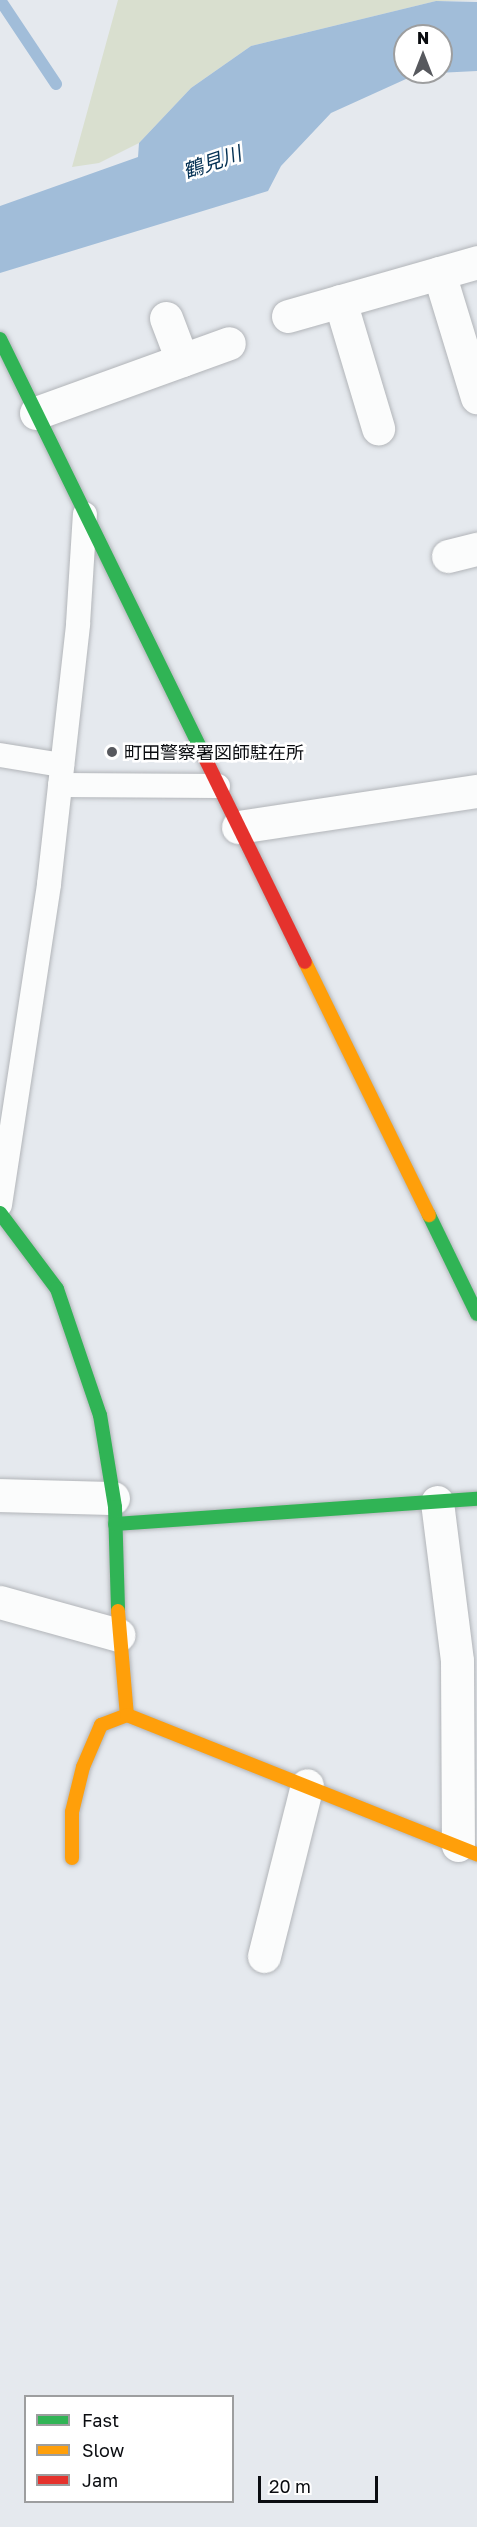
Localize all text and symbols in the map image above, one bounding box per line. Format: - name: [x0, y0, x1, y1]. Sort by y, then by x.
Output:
- north arrow: [393, 24, 453, 84]
- text: N: [417, 28, 429, 48]
- water label: 鶴見川: [180, 141, 244, 183]
- place label: 町田警察署図師駐在所: [124, 741, 304, 763]
- marker: 町田警察署図師駐在所: [105, 745, 119, 759]
- legend: [24, 2395, 234, 2503]
- text: Fast: [82, 2409, 119, 2431]
- text: Slow: [82, 2439, 124, 2461]
- scale bar: [261, 2464, 381, 2502]
- text: Jam: [82, 2469, 118, 2491]
- text: 20 m: [269, 2475, 311, 2497]

